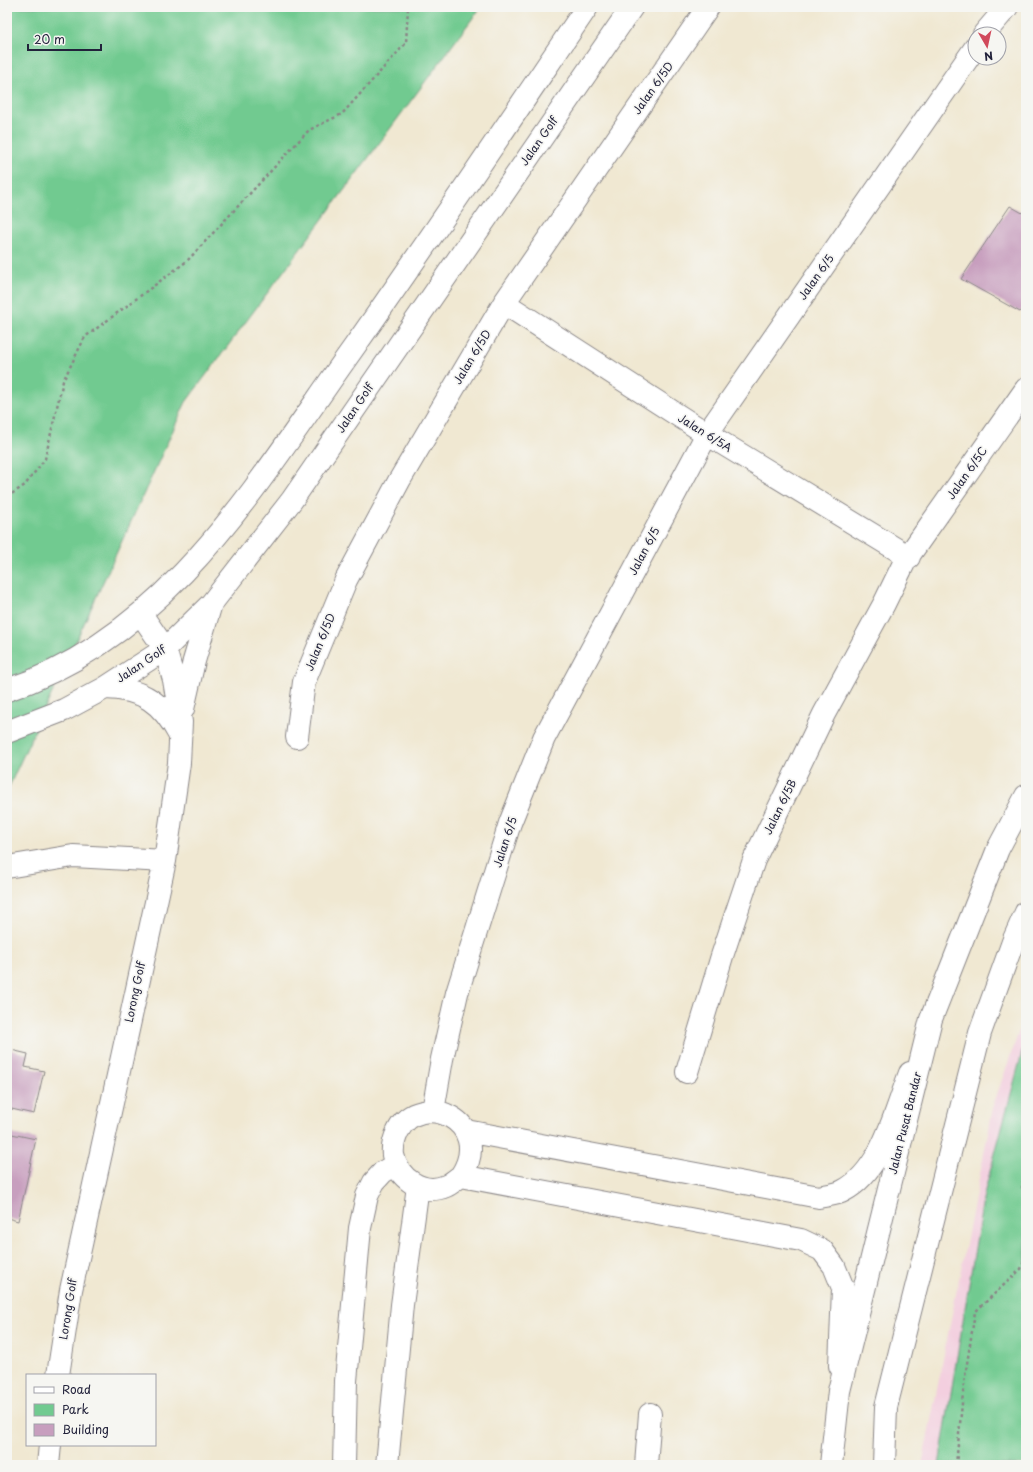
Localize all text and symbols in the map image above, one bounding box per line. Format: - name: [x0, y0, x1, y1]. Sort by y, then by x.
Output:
- scale bar: [28, 26, 101, 52]
- north arrow: [967, 26, 1007, 66]
- text: 20 m: [34, 30, 65, 48]
- text: N: [983, 47, 994, 65]
- street label: Jalan 6/5D: [628, 58, 677, 118]
- street label: Jalan Golf: [515, 112, 562, 169]
- street label: Jalan 6/5: [794, 250, 838, 303]
- street label: Jalan 6/5D: [449, 326, 495, 387]
- street label: Jalan Golf: [332, 379, 378, 436]
- street label: Jalan 6/5A: [675, 409, 736, 456]
- street label: Jalan 6/5C: [942, 443, 991, 503]
- street label: Jalan 6/5: [624, 524, 663, 578]
- street label: Jalan 6/5D: [300, 610, 339, 673]
- street label: Jalan Golf: [113, 640, 170, 686]
- street label: Jalan 6/5B: [759, 776, 800, 837]
- street label: Jalan 6/5: [488, 814, 521, 869]
- street label: Lorong Golf: [120, 959, 149, 1024]
- street label: Jalan Pusat Bandar: [884, 1069, 926, 1176]
- street label: Lorong Golf: [54, 1276, 81, 1341]
- legend: [26, 1374, 156, 1446]
- text: Road: [62, 1380, 91, 1398]
- text: Park: [62, 1400, 89, 1418]
- text: Building: [62, 1420, 109, 1438]

